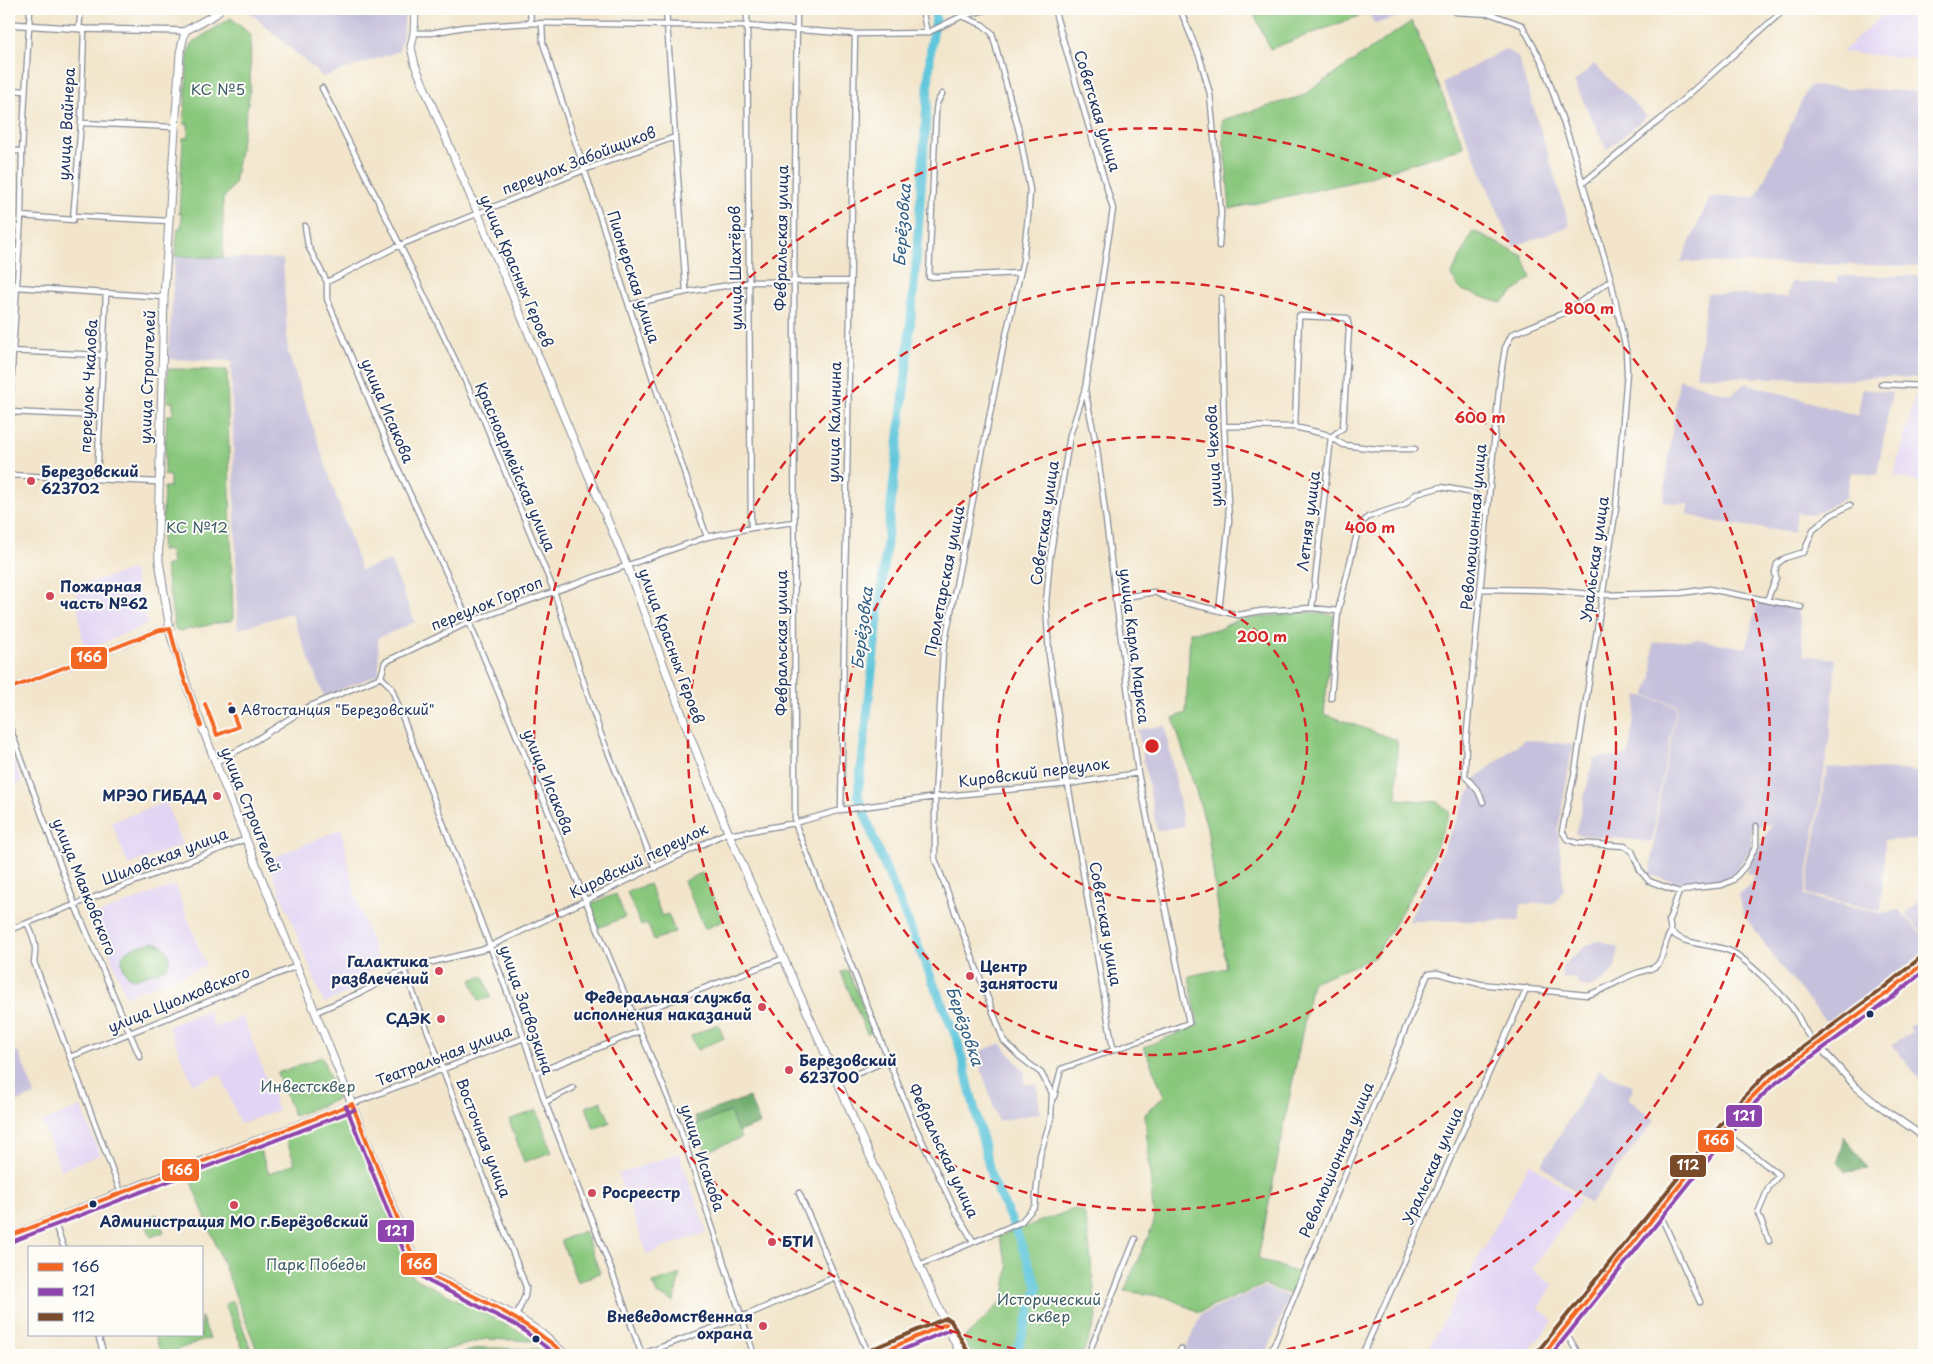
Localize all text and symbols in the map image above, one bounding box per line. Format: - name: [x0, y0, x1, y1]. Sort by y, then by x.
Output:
- street label: Советская улица: [1069, 47, 1128, 175]
- street label: улица Вайнера: [51, 66, 80, 181]
- park label: КС №5: [191, 77, 245, 100]
- street label: переулок Забойщиков: [498, 119, 659, 200]
- street label: Февральская улица: [768, 164, 793, 311]
- water label: Берёзовка: [886, 182, 916, 267]
- street label: улица Красных Героев: [475, 190, 560, 350]
- street label: улица Шахтёров: [722, 206, 747, 330]
- street label: Пионерская улица: [602, 207, 667, 346]
- text: 800 m: [1564, 296, 1614, 319]
- street label: улица Строителей: [133, 310, 160, 444]
- street label: переулок Чкалова: [73, 318, 103, 453]
- street label: улица Исакова: [356, 354, 421, 467]
- street label: улица Калинина: [821, 361, 846, 483]
- street label: Красноармейская улица: [470, 378, 563, 555]
- street label: улица Чехова: [1198, 404, 1227, 508]
- text: 600 m: [1454, 405, 1506, 428]
- street label: Революционная улица: [1454, 442, 1491, 611]
- street label: Советская улица: [1023, 458, 1064, 587]
- place label: Березовский 623702: [41, 459, 139, 499]
- street label: Летняя улица: [1290, 469, 1325, 572]
- marker: Березовский 623702: [25, 475, 37, 487]
- street label: Уральская улица: [1573, 494, 1614, 623]
- street label: Пролетарская улица: [918, 503, 970, 658]
- park label: КС №12: [166, 515, 228, 538]
- text: 400 m: [1345, 515, 1395, 538]
- street label: улица Красных Героев: [634, 565, 711, 726]
- street label: улица Карла Маркса: [1115, 567, 1157, 725]
- street label: Февральская улица: [769, 569, 792, 716]
- street label: переулок Гортоп: [427, 570, 546, 636]
- place label: Пожарная часть №62: [60, 574, 148, 614]
- water label: Берёзовка: [844, 585, 878, 670]
- marker: Пожарная часть №62: [44, 590, 56, 602]
- text: 200 m: [1237, 624, 1287, 647]
- line badge: 166: [70, 646, 108, 670]
- text: 166: [76, 646, 102, 667]
- place label: Автостанция "Березовский": [241, 699, 435, 720]
- marker: Автостанция "Березовский": [227, 705, 237, 715]
- street label: улица Исакова: [518, 725, 581, 838]
- centre of rings: [1143, 737, 1161, 755]
- street label: улица Строителей: [216, 743, 287, 876]
- street label: Кировский переулок: [957, 751, 1111, 792]
- place label: МРЭО ГИБДД: [102, 783, 207, 806]
- marker: МРЭО ГИБДД: [211, 790, 223, 802]
- street label: улица Маяковского: [47, 814, 123, 959]
- street label: Кировский переулок: [565, 816, 712, 903]
- street label: Шиловская улица: [98, 821, 231, 890]
- street label: Советская улица: [1084, 860, 1129, 988]
- street label: улица Загвозкина: [494, 942, 561, 1078]
- place label: Галактика развлечений: [331, 949, 430, 989]
- place label: Центр занятости: [979, 954, 1058, 994]
- street label: улица Циолковского: [104, 960, 253, 1038]
- marker: Галактика развлечений: [433, 965, 445, 977]
- marker: Центр занятости: [964, 970, 976, 982]
- water label: Берёзовка: [941, 983, 991, 1069]
- place label: Федеральная служба исполнения наказаний: [574, 985, 753, 1025]
- marker: Федеральная служба исполнения наказаний: [756, 1001, 768, 1013]
- place label: СДЭК: [386, 1006, 431, 1029]
- unlabelled marker: [1865, 1009, 1875, 1019]
- marker: СДЭК: [435, 1013, 447, 1025]
- street label: Театральная улица: [372, 1018, 515, 1091]
- place label: Березовский 623700: [799, 1048, 897, 1088]
- marker: Березовский 623700: [783, 1064, 795, 1076]
- park label: Инвестсквер: [261, 1074, 355, 1097]
- street label: Восточная улица: [451, 1074, 518, 1201]
- street label: Революционная улица: [1292, 1078, 1379, 1241]
- street label: Февральская улица: [903, 1079, 986, 1222]
- street label: улица Исакова: [675, 1101, 732, 1215]
- street label: Уральская улица: [1395, 1103, 1468, 1228]
- line badge: 121: [1725, 1104, 1763, 1128]
- text: 121: [1733, 1105, 1755, 1126]
- line badge: 166: [1697, 1129, 1735, 1153]
- text: 166: [1703, 1129, 1729, 1150]
- line badge: 112: [1669, 1154, 1707, 1178]
- text: 112: [1677, 1154, 1699, 1175]
- line badge: 166: [161, 1158, 200, 1182]
- text: 166: [167, 1159, 193, 1180]
- place label: Росреестр: [602, 1180, 680, 1203]
- marker: Росреестр: [586, 1187, 598, 1199]
- unlabelled marker: [88, 1199, 98, 1209]
- marker: Администрация МО г.Берёзовский: [228, 1199, 240, 1211]
- place label: Администрация МО г.Берёзовский: [100, 1209, 368, 1232]
- line badge: 121: [377, 1219, 415, 1243]
- text: 121: [385, 1220, 407, 1241]
- place label: БТИ: [782, 1229, 814, 1252]
- marker: БТИ: [766, 1236, 778, 1248]
- legend: [28, 1246, 202, 1336]
- park label: Парк Победы: [266, 1252, 366, 1275]
- line badge: 166: [400, 1252, 438, 1276]
- text: 166: [406, 1253, 432, 1274]
- text: 166: [72, 1254, 99, 1277]
- text: 121: [72, 1278, 95, 1301]
- park label: Исторический сквер: [997, 1287, 1101, 1327]
- text: 112: [72, 1304, 95, 1327]
- place label: Вневедомственная охрана: [607, 1304, 754, 1344]
- marker: Вневедомственная охрана: [757, 1320, 769, 1332]
- unlabelled marker: [531, 1334, 541, 1344]

